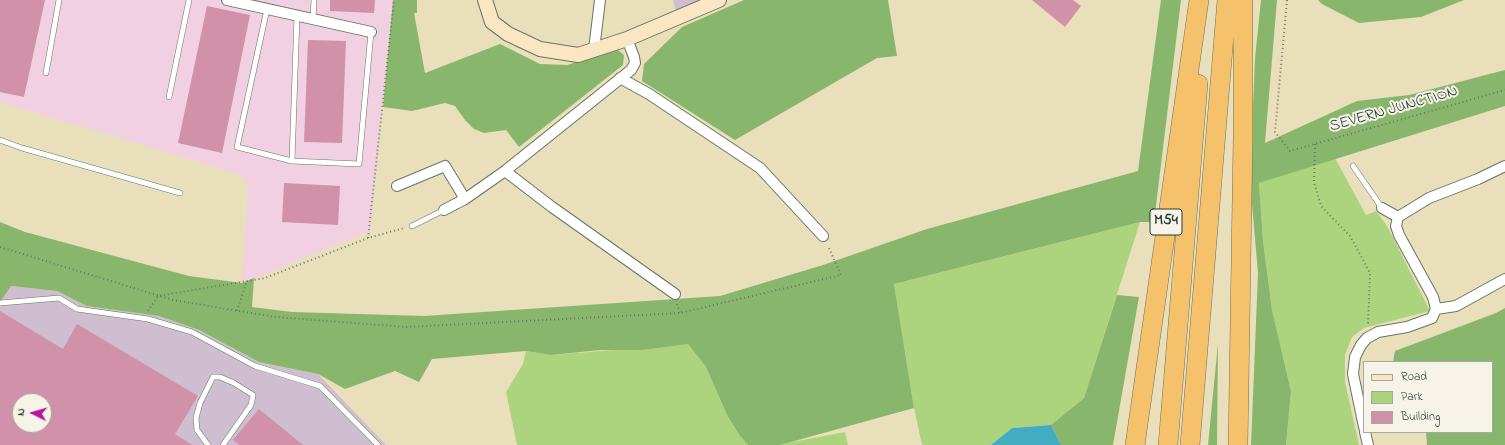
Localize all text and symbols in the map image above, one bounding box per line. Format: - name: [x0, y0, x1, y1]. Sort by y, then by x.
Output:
- street label: SEVERN JUNCTION: [1328, 83, 1460, 137]
- road number: M54: [1150, 209, 1182, 235]
- legend: [1363, 361, 1493, 433]
- text: Road: [1401, 368, 1427, 386]
- text: Park: [1401, 388, 1423, 406]
- north arrow: [12, 393, 52, 433]
- text: N: [13, 408, 29, 416]
- text: Building: [1401, 408, 1440, 426]

